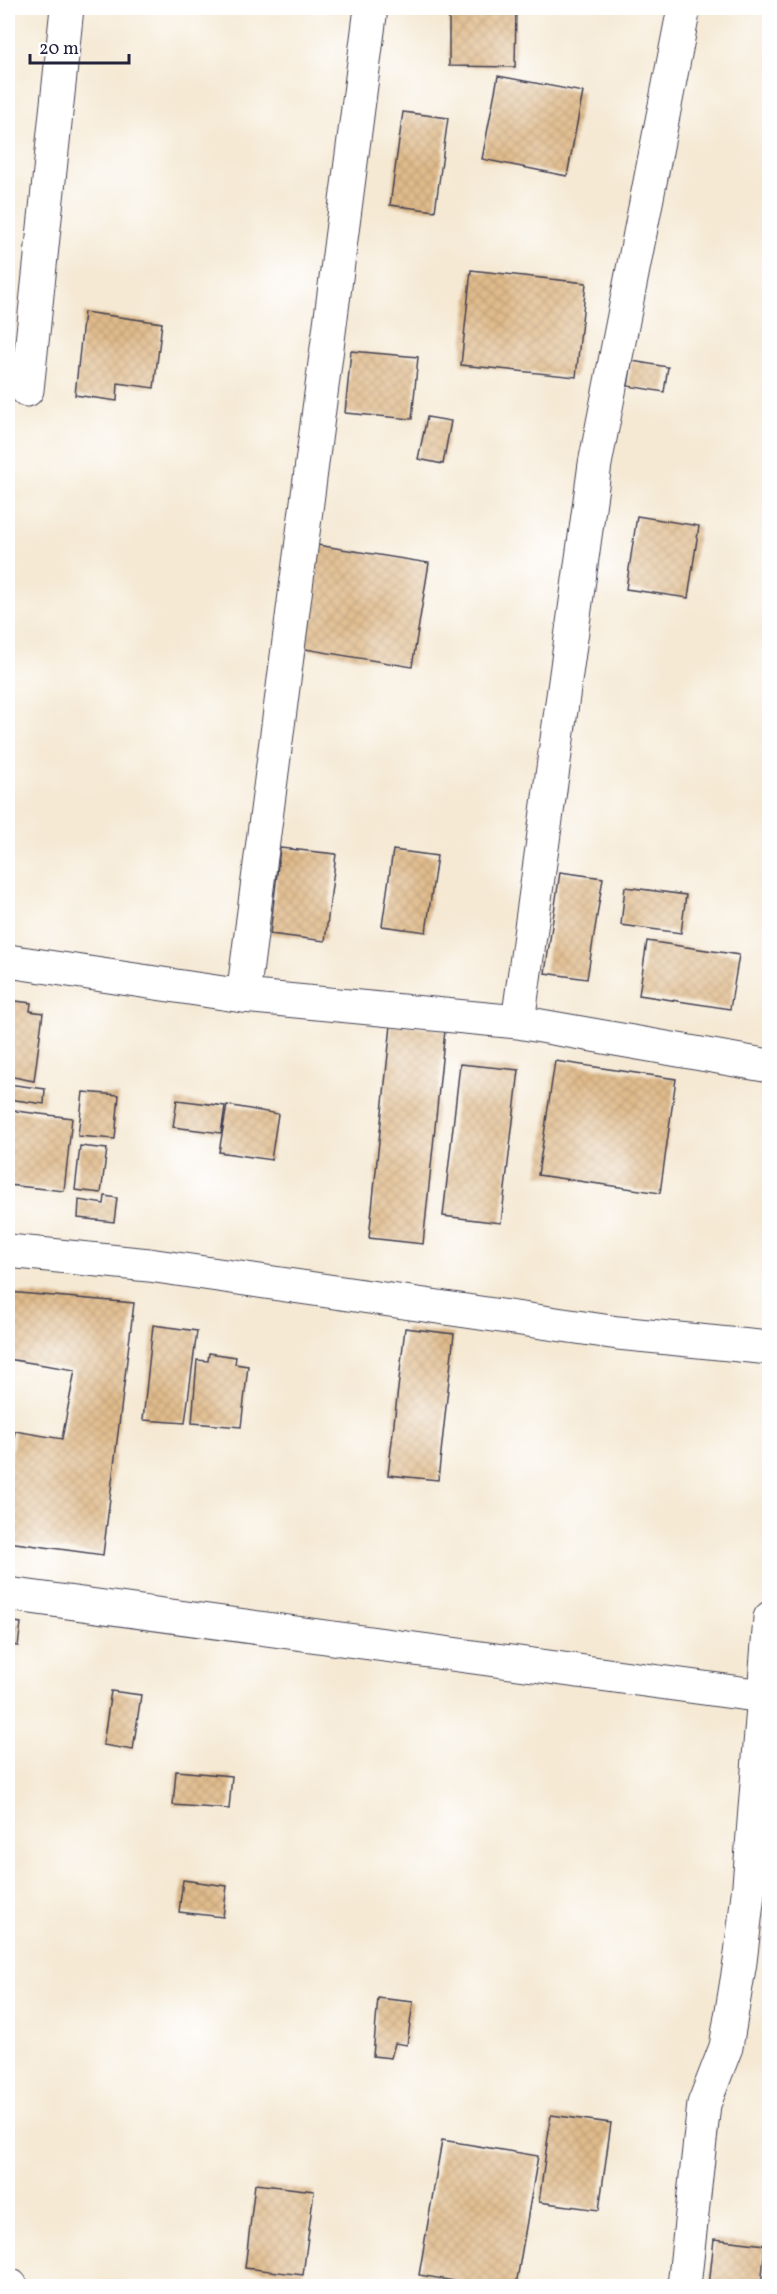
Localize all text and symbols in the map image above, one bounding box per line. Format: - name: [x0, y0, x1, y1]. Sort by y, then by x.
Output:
- scale bar: [30, 27, 129, 65]
- text: 20 m: [39, 37, 79, 62]

